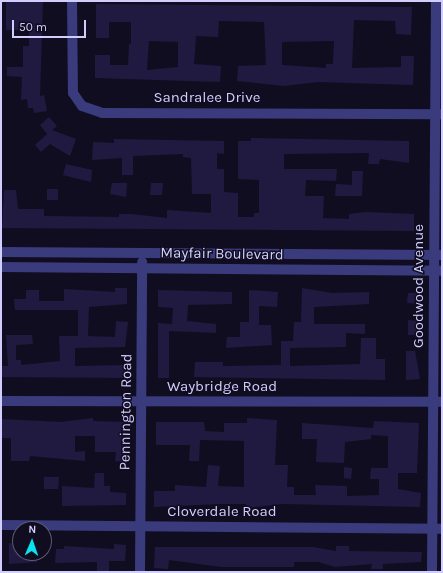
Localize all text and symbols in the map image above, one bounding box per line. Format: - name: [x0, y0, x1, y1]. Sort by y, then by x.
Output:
- scale bar: [14, 12, 88, 38]
- text: 50 m: [19, 20, 47, 34]
- street label: Sandralee Drive: [153, 89, 261, 107]
- street label: Goodwood Avenue: [410, 224, 428, 348]
- street label: Mayfair Boulevard: [160, 244, 284, 264]
- street label: Pennington Road: [116, 353, 136, 471]
- street label: Waybridge Road: [167, 378, 277, 396]
- street label: Cloverdale Road: [167, 503, 277, 521]
- north arrow: [12, 521, 52, 561]
- text: N: [28, 523, 37, 536]

